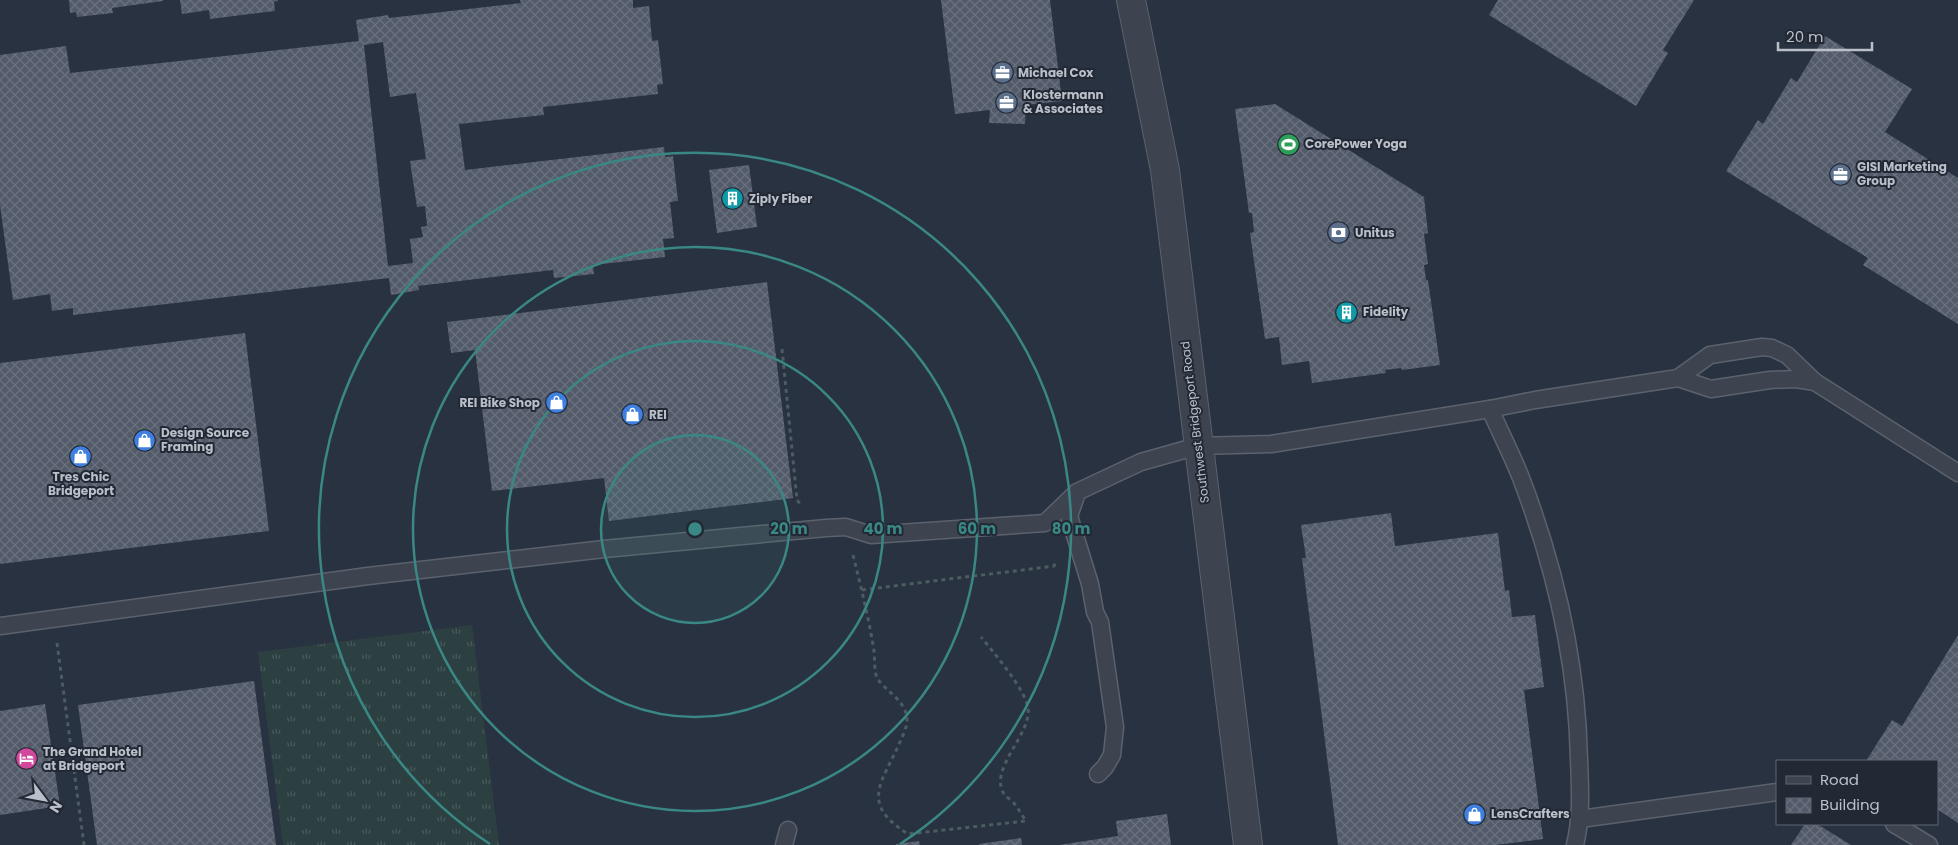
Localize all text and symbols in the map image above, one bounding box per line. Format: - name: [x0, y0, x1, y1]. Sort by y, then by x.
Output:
- scale bar: [1778, 20, 1872, 52]
- text: 20 m: [1786, 26, 1824, 47]
- office icon: Michael Cox: [990, 61, 1014, 85]
- place label: Michael Cox: [1018, 64, 1094, 81]
- place label: Klostermann & Associates: [1023, 86, 1104, 117]
- office icon: Klostermann & Associates: [995, 90, 1019, 114]
- sports icon: CorePower Yoga: [1277, 132, 1301, 156]
- place label: CorePower Yoga: [1305, 135, 1407, 152]
- place label: GISI Marketing Group: [1857, 158, 1947, 189]
- office icon: GISI Marketing Group: [1829, 162, 1853, 186]
- building icon: Ziply Fiber: [721, 187, 745, 211]
- place label: Ziply Fiber: [749, 190, 812, 207]
- bank icon: Unitus: [1327, 221, 1351, 245]
- place label: Unitus: [1355, 224, 1395, 241]
- building icon: Fidelity: [1335, 300, 1359, 324]
- place label: Fidelity: [1363, 303, 1409, 320]
- street label: Southwest Bridgeport Road: [1176, 340, 1213, 504]
- shop icon: REI Bike Shop: [544, 391, 568, 415]
- place label: REI Bike Shop: [460, 394, 540, 411]
- shop icon: REI: [621, 403, 645, 427]
- place label: REI: [649, 406, 667, 423]
- place label: Design Source Framing: [161, 424, 250, 455]
- shop icon: Design Source Framing: [133, 428, 157, 452]
- shop icon: Tres Chic Bridgeport: [69, 444, 93, 468]
- place label: Tres Chic Bridgeport: [48, 468, 114, 499]
- text: 20 m: [770, 518, 808, 539]
- text: 40 m: [863, 518, 903, 539]
- text: 60 m: [958, 518, 996, 539]
- text: 80 m: [1052, 518, 1090, 539]
- centre of rings: [686, 520, 704, 538]
- place label: The Grand Hotel at Bridgeport: [43, 743, 142, 774]
- hotel icon: The Grand Hotel at Bridgeport: [15, 747, 39, 771]
- legend: [1776, 760, 1938, 825]
- text: Road: [1820, 769, 1859, 790]
- north arrow: [20, 775, 70, 825]
- text: Building: [1820, 794, 1880, 815]
- text: N: [45, 797, 67, 817]
- shop icon: LensCrafters: [1463, 802, 1487, 826]
- place label: LensCrafters: [1491, 805, 1570, 822]

